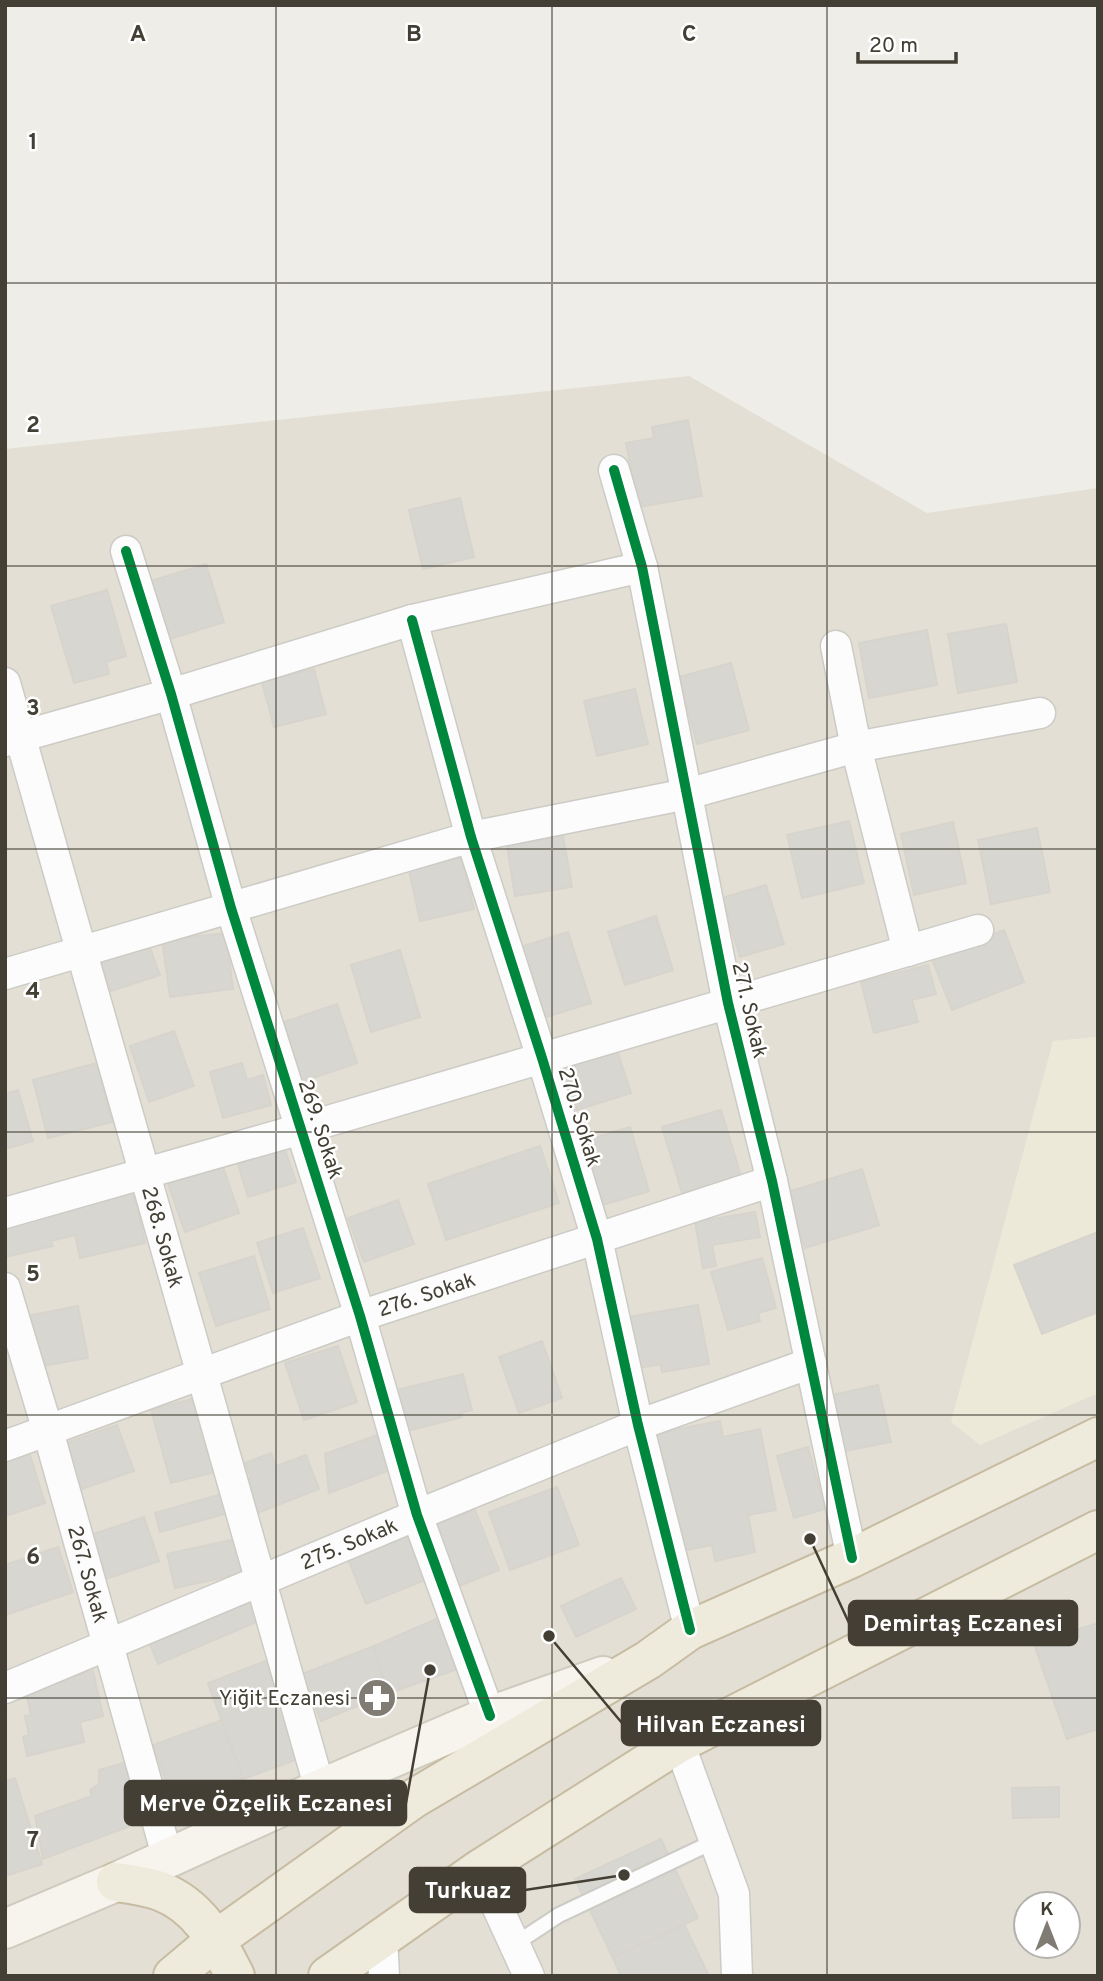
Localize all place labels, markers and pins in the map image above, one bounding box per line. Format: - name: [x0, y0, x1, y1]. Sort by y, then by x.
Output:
- callout: Demirtaş Eczanesi: [849, 1601, 1077, 1645]
- pharmacy icon: Yiğit Eczanesi: [356, 1677, 398, 1719]
- place label: Yiğit Eczanesi: [219, 1686, 350, 1713]
- callout: Hilvan Eczanesi: [622, 1701, 820, 1745]
- callout: Merve Özçelik Eczanesi: [125, 1781, 406, 1825]
- callout: Turkuaz: [410, 1868, 525, 1912]

